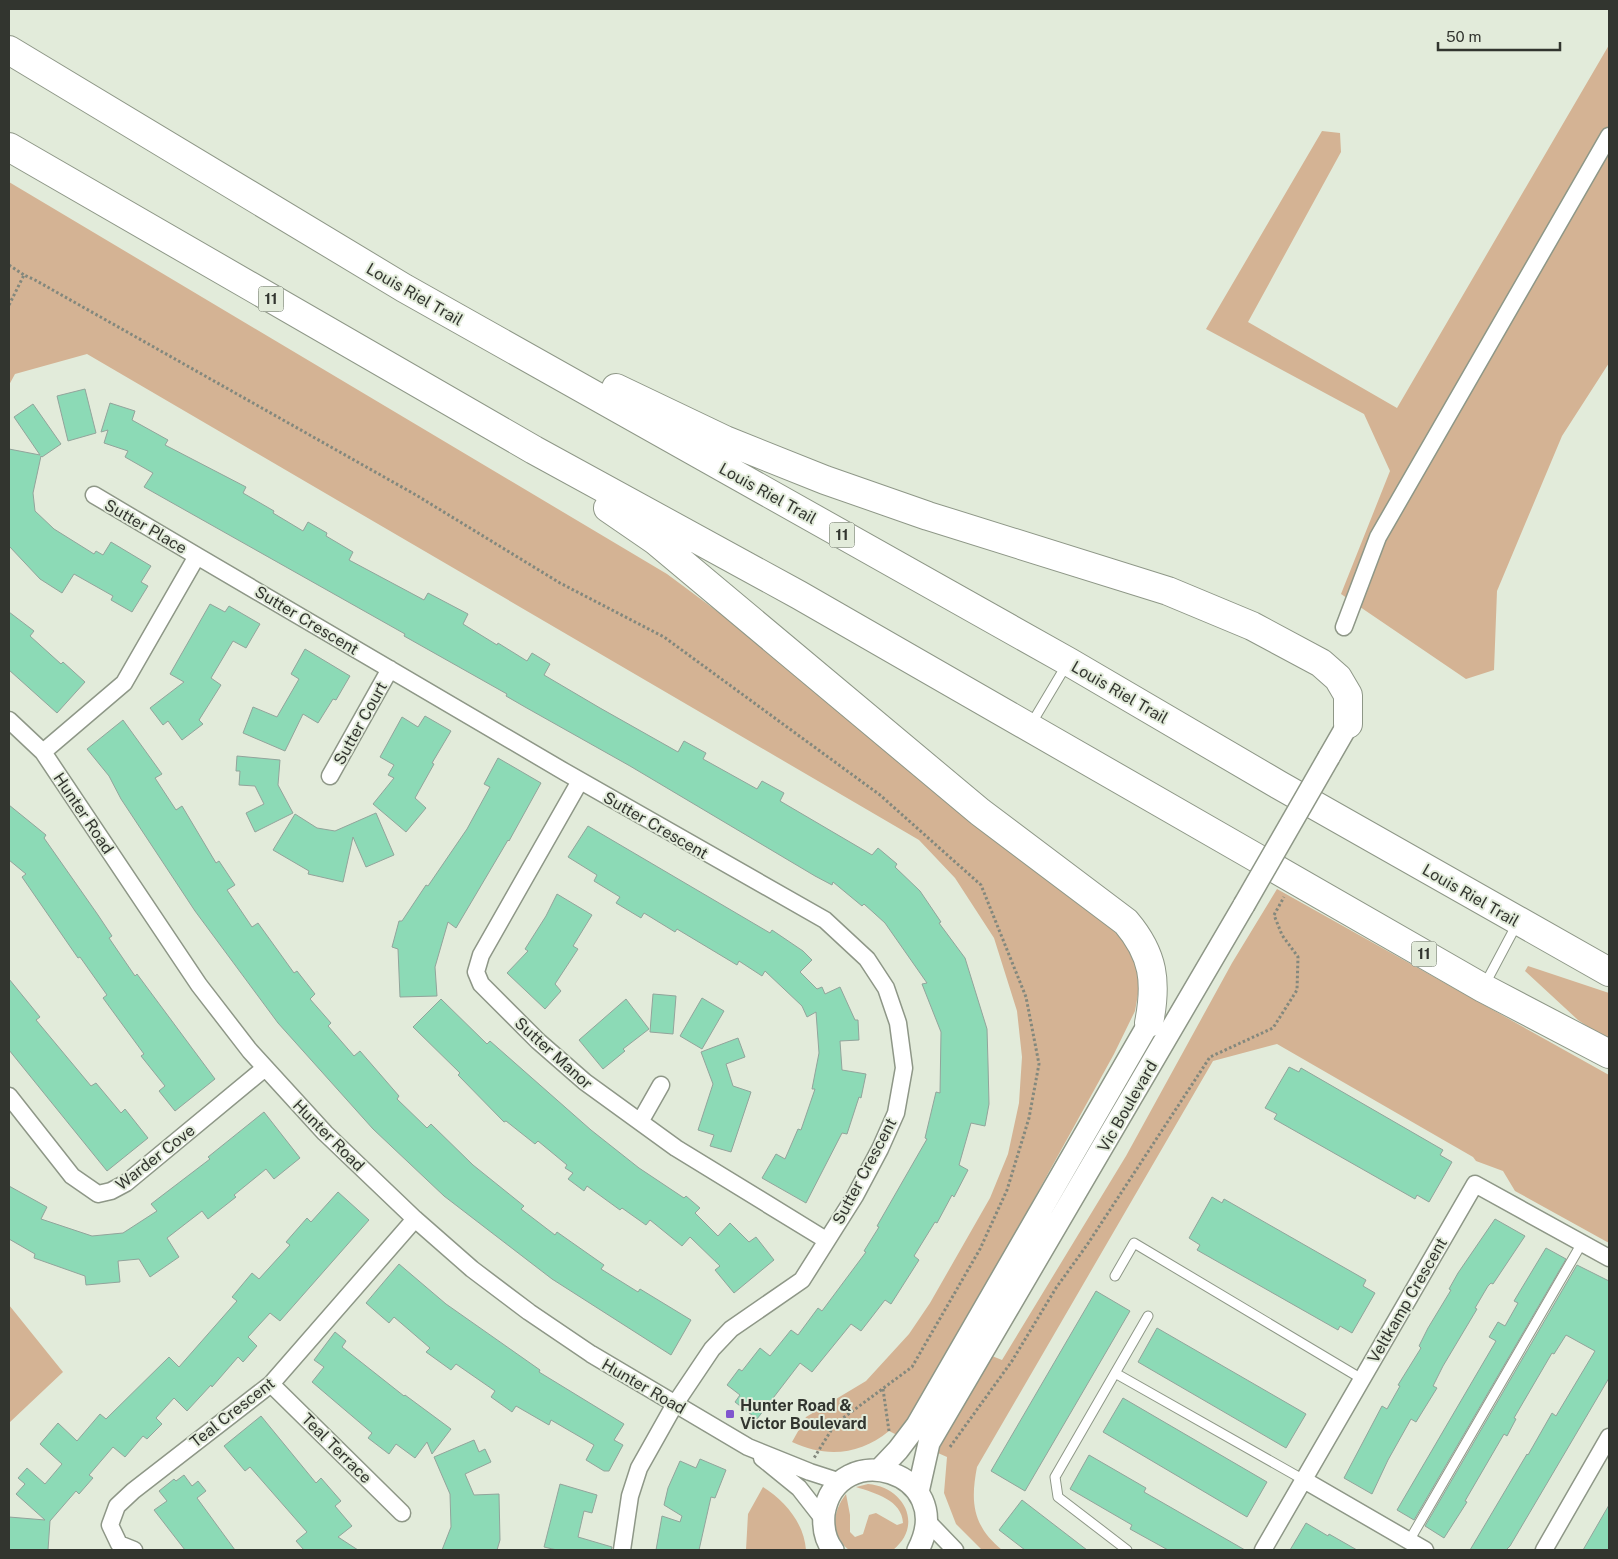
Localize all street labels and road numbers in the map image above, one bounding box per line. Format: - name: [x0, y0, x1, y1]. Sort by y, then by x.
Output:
- street label: Louis Riel Trail: [363, 259, 467, 330]
- road number: 11: [258, 286, 284, 312]
- street label: Louis Riel Trail: [716, 459, 820, 528]
- street label: Sutter Place: [101, 495, 190, 558]
- road number: 11: [830, 522, 854, 548]
- street label: Sutter Crescent: [251, 582, 362, 659]
- street label: Louis Riel Trail: [1068, 657, 1172, 728]
- street label: Sutter Court: [330, 678, 391, 768]
- street label: Hunter Road: [50, 769, 118, 857]
- street label: Sutter Crescent: [600, 788, 711, 863]
- street label: Louis Riel Trail: [1419, 860, 1523, 931]
- road number: 11: [1412, 942, 1436, 966]
- street label: Sutter Manor: [511, 1013, 596, 1093]
- street label: Vic Boulevard: [1094, 1057, 1161, 1155]
- street label: Hunter Road: [289, 1096, 368, 1175]
- street label: Sutter Crescent: [828, 1115, 900, 1228]
- street label: Warder Cove: [112, 1121, 199, 1194]
- street label: Veltkamp Crescent: [1364, 1234, 1451, 1366]
- street label: Hunter Road: [598, 1355, 689, 1418]
- street label: Teal Crescent: [186, 1374, 278, 1451]
- street label: Teal Terrace: [298, 1409, 376, 1487]

